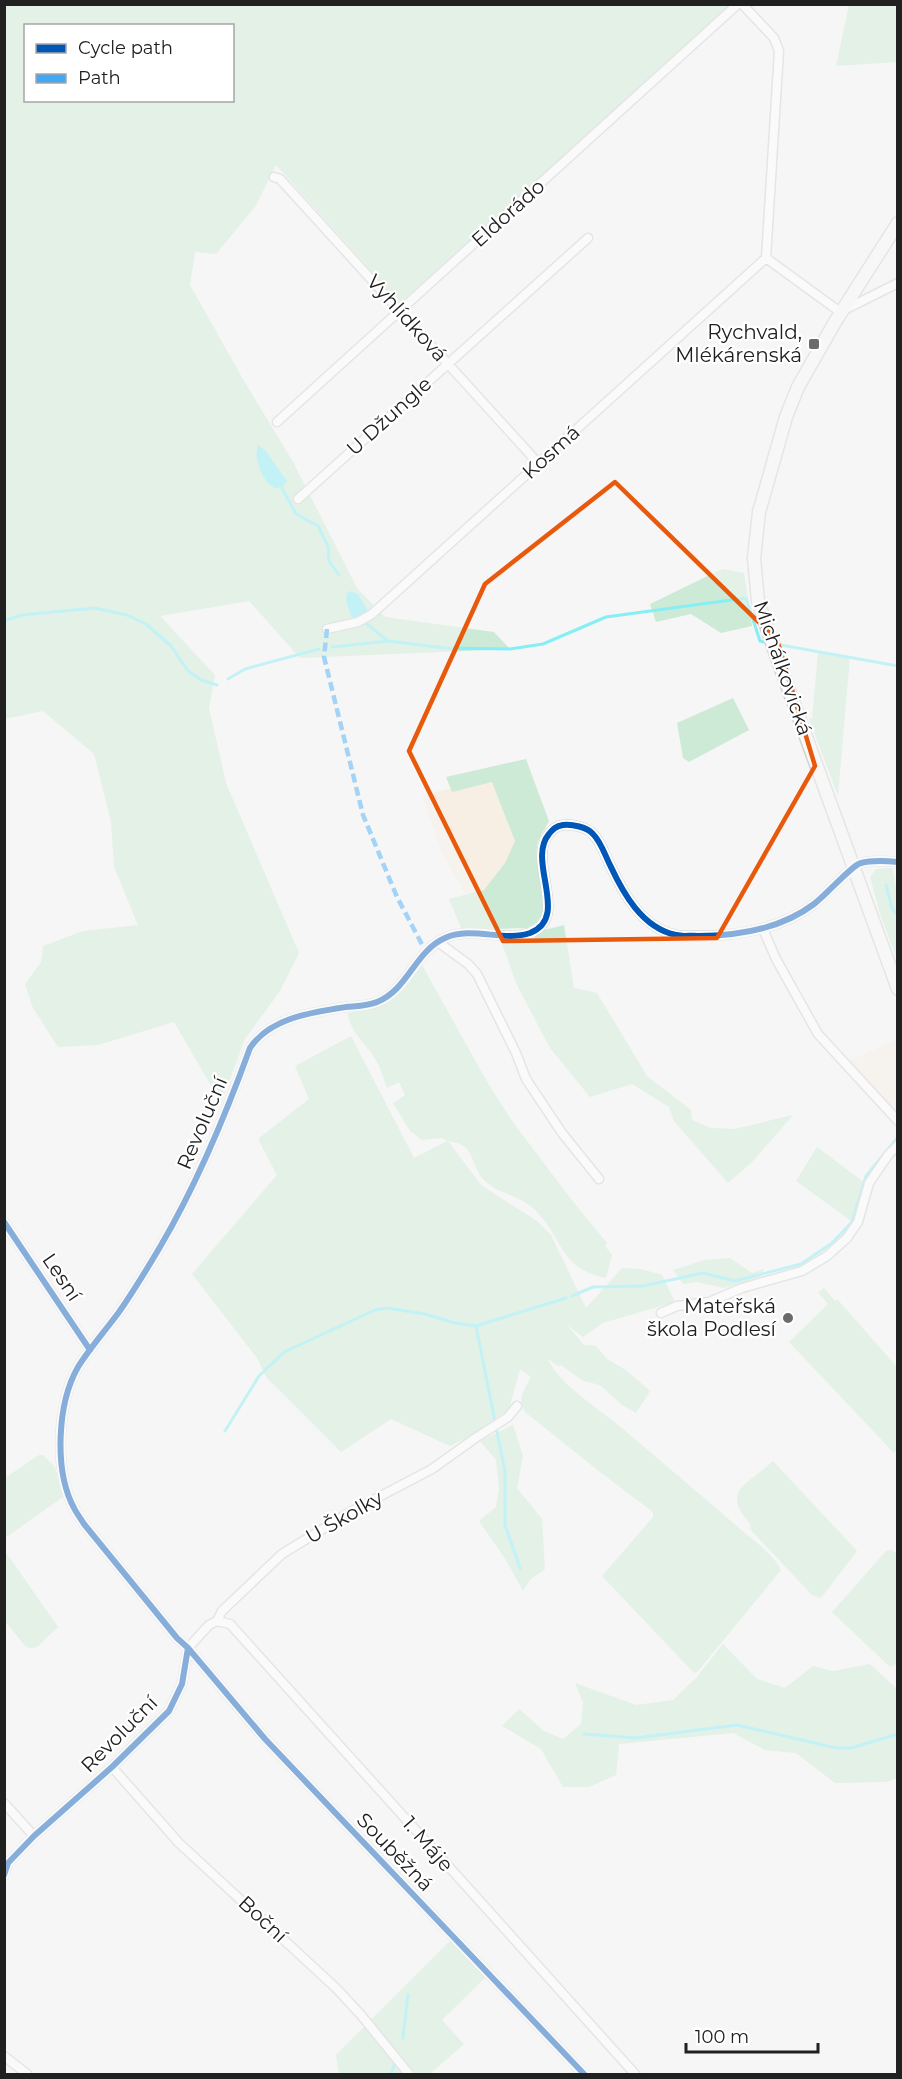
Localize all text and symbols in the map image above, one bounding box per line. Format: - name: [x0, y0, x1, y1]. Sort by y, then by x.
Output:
- legend: [24, 24, 234, 102]
- text: Cycle path: [78, 37, 173, 59]
- text: Path: [78, 67, 121, 89]
- street label: Eldorádo: [467, 174, 549, 252]
- street label: Vyhlídková: [362, 270, 452, 366]
- place label: Rychvald, Mlékárenská: [675, 320, 802, 367]
- marker: Rychvald, Mlékárenská: [807, 337, 821, 351]
- street label: U Džungle: [342, 372, 436, 460]
- street label: Kosmá: [517, 420, 585, 484]
- street label: Michálkovická: [749, 597, 817, 739]
- street label: Revoluční: [172, 1072, 233, 1173]
- street label: Lesní: [37, 1249, 87, 1307]
- place label: Mateřská škola Podlesí: [647, 1294, 778, 1341]
- marker: Mateřská škola Podlesí: [781, 1311, 795, 1325]
- street label: U Školky: [301, 1485, 387, 1549]
- street label: Revoluční: [76, 1690, 163, 1777]
- street label: Souběžná: [352, 1808, 438, 1896]
- street label: 1. Máje: [398, 1812, 458, 1876]
- street label: Boční: [234, 1891, 293, 1949]
- scale bar: [686, 2016, 818, 2054]
- text: 100 m: [695, 2026, 749, 2048]

